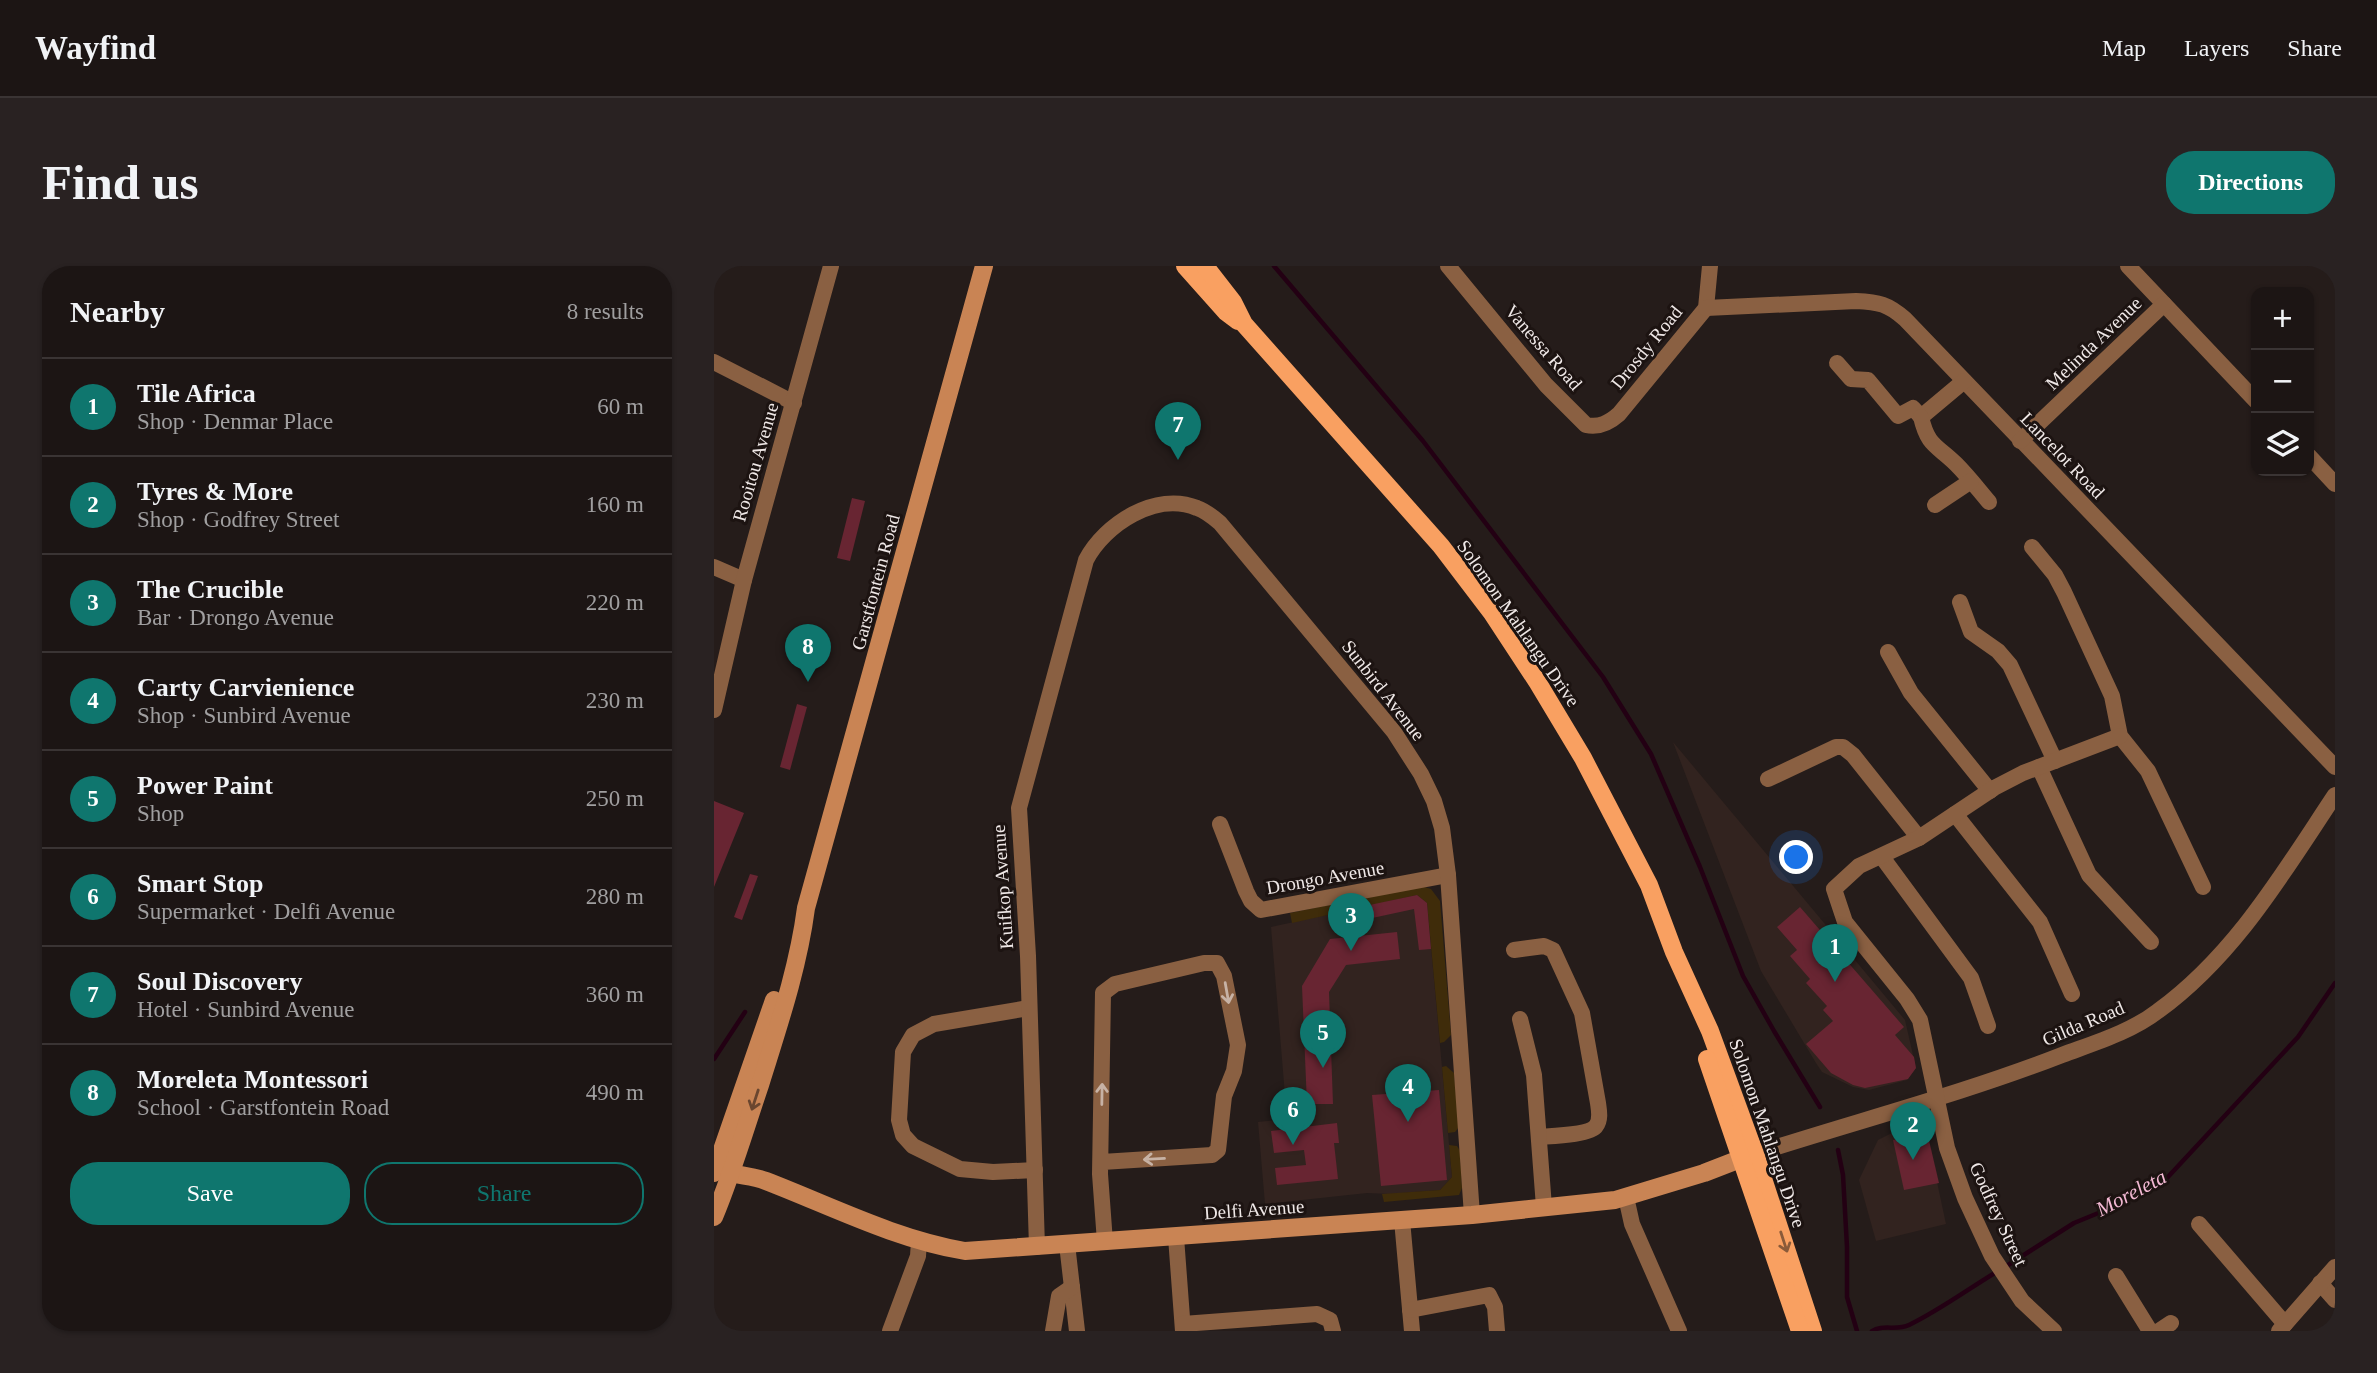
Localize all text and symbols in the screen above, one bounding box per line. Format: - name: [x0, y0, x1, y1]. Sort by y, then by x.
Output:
- text: Wayfind: [35, 30, 156, 66]
- text: Map: [2102, 35, 2146, 61]
- text: Layers: [2184, 35, 2249, 61]
- text: Share: [2287, 35, 2342, 61]
- button: Directions: [2166, 151, 2335, 214]
- text: Find us: [42, 155, 199, 210]
- map controls: [2251, 287, 2314, 476]
- button: +: [2251, 287, 2314, 350]
- street label: Melinda Avenue: [2041, 292, 2145, 394]
- text: Nearby: [70, 295, 165, 328]
- text: 8 results: [567, 299, 644, 324]
- street label: Vanessa Road: [1501, 300, 1587, 395]
- street label: Drosdy Road: [1607, 301, 1687, 393]
- button: −: [2251, 350, 2314, 413]
- text: Tile Africa: [137, 379, 256, 408]
- text: 1: [87, 394, 99, 419]
- text: 60 m: [597, 394, 644, 419]
- street label: Rooitou Avenue: [728, 400, 782, 524]
- pin: 7: [1155, 402, 1201, 460]
- street label: Lancelot Road: [2016, 408, 2109, 503]
- text: Shop · Denmar Place: [137, 409, 333, 434]
- button: layers: [2251, 413, 2314, 476]
- text: Tyres & More: [137, 477, 293, 506]
- text: 2: [87, 492, 99, 517]
- text: 160 m: [586, 492, 644, 517]
- text: Shop · Godfrey Street: [137, 507, 340, 532]
- street label: Garstfontein Road: [847, 511, 904, 652]
- street label: Solomon Mahlangu Drive: [1453, 536, 1584, 711]
- text: The Crucible: [137, 575, 284, 604]
- text: 3: [87, 590, 99, 615]
- text: 220 m: [586, 590, 644, 615]
- text: Bar · Drongo Avenue: [137, 605, 334, 630]
- pin: 8: [785, 624, 831, 682]
- street label: Sunbird Avenue: [1338, 636, 1429, 745]
- text: Carty Carvienience: [137, 673, 354, 702]
- text: 4: [87, 688, 99, 713]
- text: 230 m: [586, 688, 644, 713]
- text: Shop · Sunbird Avenue: [137, 703, 351, 728]
- text: Power Paint: [137, 771, 273, 800]
- text: 5: [87, 786, 99, 811]
- text: 250 m: [586, 786, 644, 811]
- text: Shop: [137, 801, 184, 826]
- street label: Kuifkop Avenue: [988, 824, 1017, 950]
- your location: [1779, 840, 1813, 874]
- street label: Drongo Avenue: [1264, 857, 1386, 898]
- text: Smart Stop: [137, 869, 263, 898]
- text: 6: [87, 884, 99, 909]
- text: 280 m: [586, 884, 644, 909]
- pin: 3: [1328, 893, 1374, 951]
- text: Supermarket · Delfi Avenue: [137, 899, 395, 924]
- pin: 1: [1812, 924, 1858, 982]
- text: Soul Discovery: [137, 967, 302, 996]
- one-way arrow: [1221, 981, 1234, 1004]
- text: 7: [87, 982, 99, 1007]
- text: 360 m: [586, 982, 644, 1007]
- text: Hotel · Sunbird Avenue: [137, 997, 354, 1022]
- street label: Gilda Road: [2039, 997, 2128, 1050]
- pin: 5: [1300, 1010, 1346, 1068]
- street label: Solomon Mahlangu Drive: [1725, 1036, 1810, 1230]
- pin: 4: [1385, 1064, 1431, 1122]
- text: Moreleta Montessori: [137, 1065, 368, 1094]
- text: 8: [87, 1080, 99, 1105]
- text: 490 m: [586, 1080, 644, 1105]
- one-way arrow: [1095, 1082, 1109, 1105]
- pin: 6: [1270, 1087, 1316, 1145]
- one-way arrow: [748, 1088, 760, 1110]
- text: School · Garstfontein Road: [137, 1095, 389, 1120]
- pin: 2: [1890, 1102, 1936, 1160]
- one-way arrow: [1143, 1153, 1165, 1166]
- street label: Godfrey Street: [1965, 1159, 2032, 1270]
- button: Save: [70, 1162, 350, 1225]
- button: Share: [364, 1162, 644, 1225]
- water label: Moreleta: [2091, 1165, 2170, 1222]
- street label: Delfi Avenue: [1203, 1196, 1305, 1223]
- one-way arrow: [1778, 1231, 1791, 1253]

